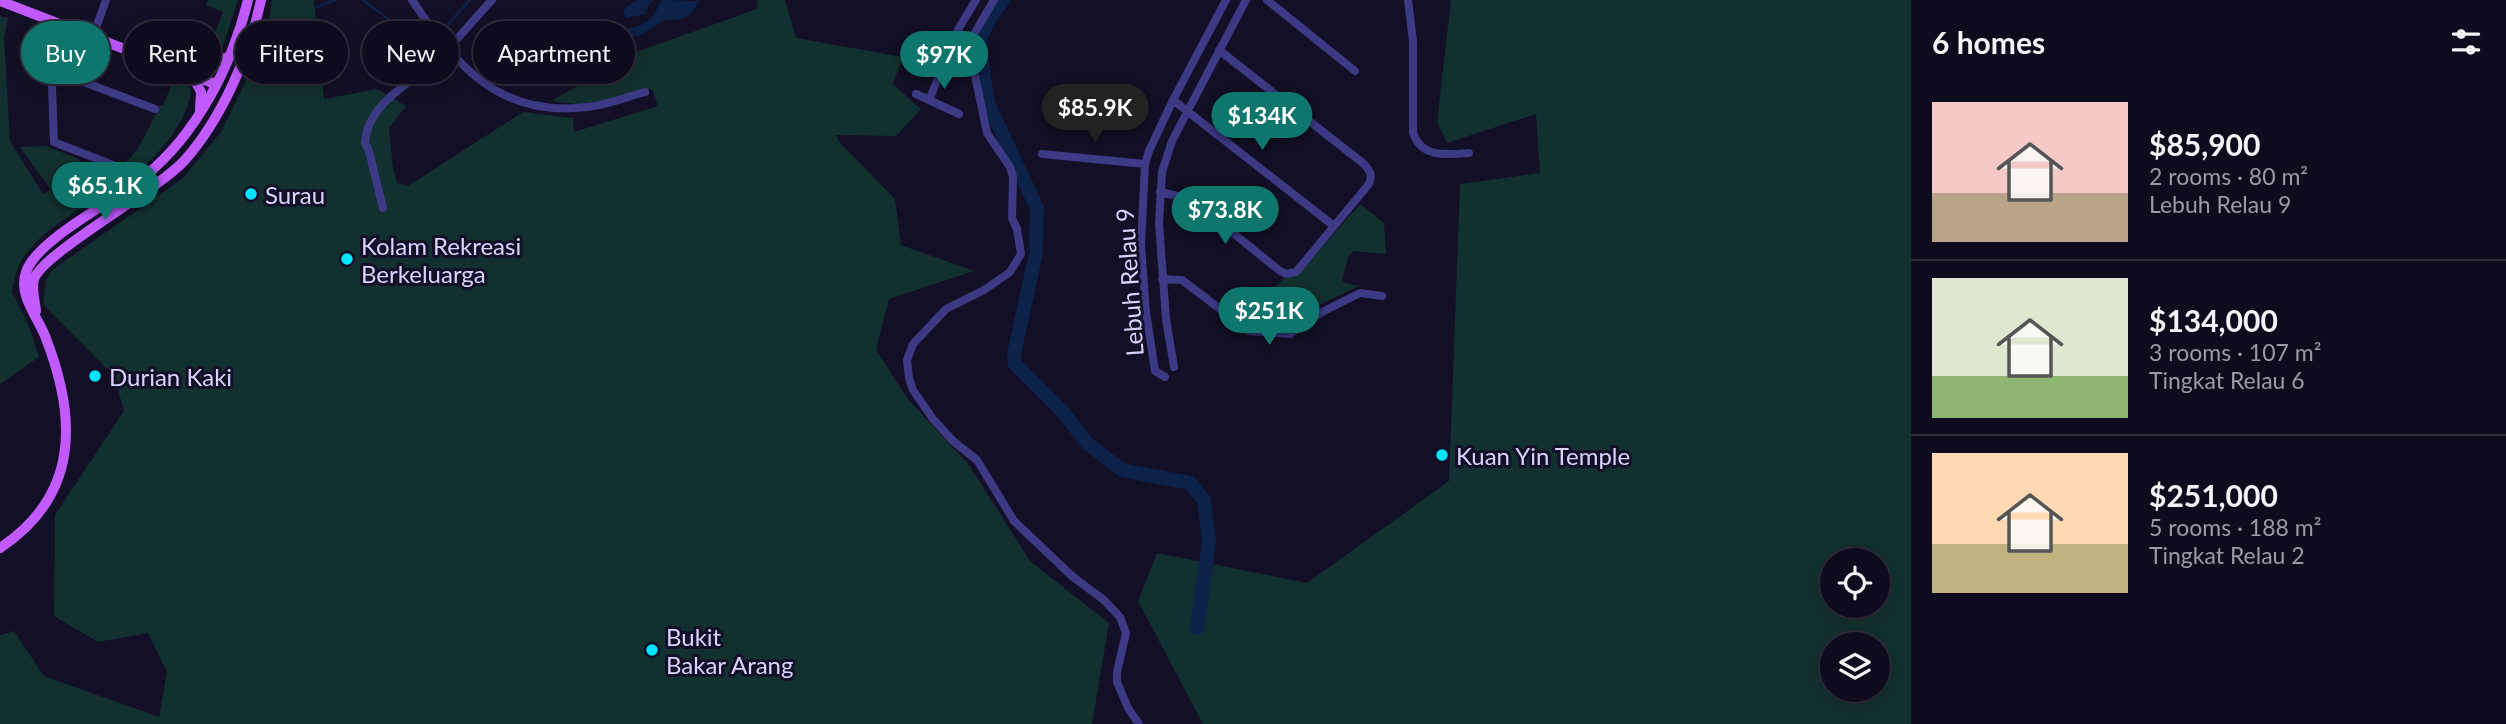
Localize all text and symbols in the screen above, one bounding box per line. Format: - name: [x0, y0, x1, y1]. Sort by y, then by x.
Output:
- chip: Buy: [21, 21, 110, 84]
- chip: Rent: [124, 21, 221, 84]
- chip: Filters: [235, 21, 348, 84]
- chip: New: [362, 21, 459, 84]
- chip: Apartment: [473, 21, 635, 84]
- icon: filters: [2447, 23, 2485, 61]
- text: 6 homes: [1932, 24, 2045, 60]
- pin: $97K: [903, 32, 985, 91]
- text: $97K: [916, 40, 972, 68]
- pin: $85.9K: [1038, 85, 1152, 144]
- pin: $134K: [1213, 92, 1311, 152]
- text: $85.9K: [1058, 93, 1132, 121]
- text: $134K: [1227, 101, 1297, 129]
- text: $85,900: [2149, 126, 2260, 162]
- icon: home: [1988, 130, 2072, 214]
- pin: $65.1K: [48, 162, 162, 222]
- text: 2 rooms · 80 m²: [2149, 162, 2308, 190]
- text: $65.1K: [68, 171, 142, 199]
- place label: Surau: [265, 180, 325, 209]
- marker: Surau: [243, 186, 259, 202]
- pin: $73.8K: [1168, 187, 1282, 246]
- text: Lebuh Relau 9: [2149, 190, 2291, 218]
- text: $73.8K: [1188, 195, 1262, 223]
- street label: Lebuh Relau 9: [1109, 207, 1149, 357]
- place label: Kolam Rekreasi Berkeluarga: [361, 231, 521, 288]
- marker: Kolam Rekreasi Berkeluarga: [339, 251, 355, 267]
- pin: $251K: [1220, 288, 1318, 347]
- text: $251K: [1234, 296, 1304, 324]
- text: $134,000: [2149, 302, 2278, 338]
- icon: home: [1988, 306, 2072, 390]
- text: 3 rooms · 107 m²: [2149, 338, 2321, 366]
- place label: Durian Kaki: [109, 362, 232, 391]
- text: Tingkat Relau 6: [2149, 366, 2305, 394]
- marker: Durian Kaki: [87, 368, 103, 384]
- place label: Kuan Yin Temple: [1456, 441, 1630, 470]
- marker: Kuan Yin Temple: [1434, 447, 1450, 463]
- text: $251,000: [2149, 477, 2278, 513]
- icon: home: [1988, 481, 2072, 565]
- text: 5 rooms · 188 m²: [2149, 513, 2321, 541]
- text: Tingkat Relau 2: [2149, 541, 2305, 569]
- map controls: [1820, 548, 1890, 702]
- button: locate: [1820, 548, 1890, 618]
- place label: Bukit Bakar Arang: [666, 622, 794, 679]
- button: layers: [1820, 632, 1890, 702]
- marker: Bukit Bakar Arang: [644, 642, 660, 658]

